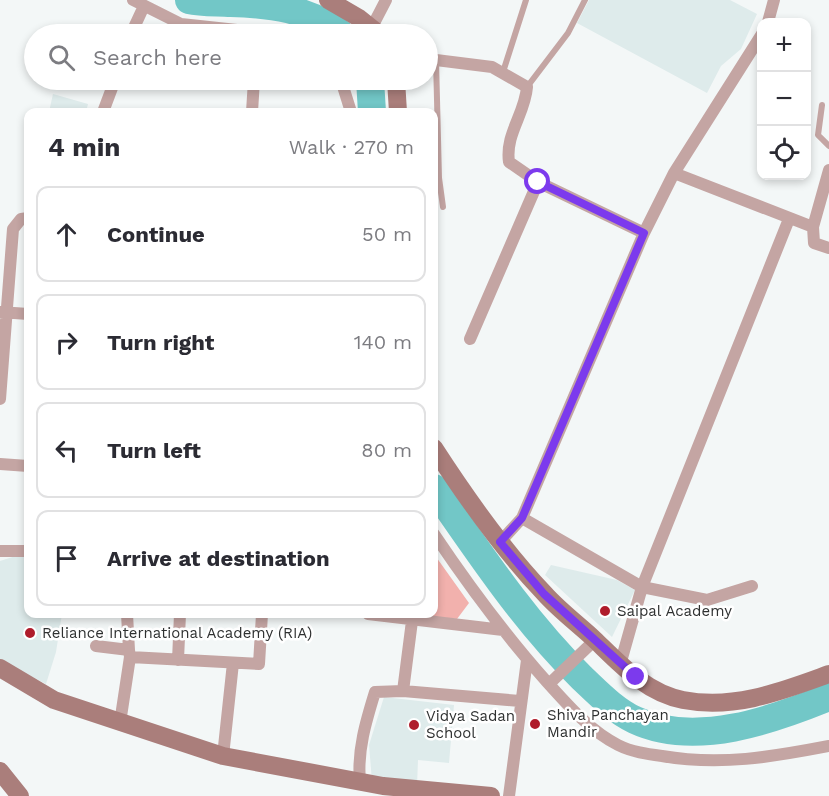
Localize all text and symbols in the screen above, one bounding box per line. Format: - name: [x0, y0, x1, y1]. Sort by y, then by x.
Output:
- map controls: [757, 18, 811, 180]
- button: +: [757, 18, 811, 72]
- search box: [24, 24, 438, 90]
- icon: search: [45, 41, 78, 74]
- text: Search here: [93, 45, 222, 70]
- button: −: [757, 72, 811, 126]
- button: locate: [757, 126, 811, 180]
- text: 4 min: [48, 132, 120, 162]
- text: Walk · 270 m: [289, 135, 414, 159]
- route start: [524, 168, 550, 194]
- icon: ahead: [50, 218, 83, 251]
- text: Continue: [107, 222, 205, 247]
- text: 50 m: [362, 222, 412, 246]
- icon: right: [50, 326, 83, 359]
- text: Turn right: [107, 330, 214, 355]
- text: 140 m: [354, 330, 412, 354]
- icon: left: [50, 434, 83, 467]
- text: Turn left: [107, 438, 201, 463]
- text: 80 m: [361, 438, 412, 462]
- icon: arrive: [50, 542, 83, 575]
- text: Arrive at destination: [107, 546, 330, 571]
- place label: Saipal Academy: [617, 602, 732, 620]
- marker: Saipal Academy: [598, 604, 612, 618]
- place label: Reliance International Academy (RIA): [42, 624, 312, 642]
- marker: Reliance International Academy (RIA): [23, 626, 37, 640]
- route end: [622, 663, 648, 689]
- place label: Shiva Panchayan Mandir: [547, 706, 669, 741]
- place label: Vidya Sadan School: [426, 707, 515, 742]
- marker: Shiva Panchayan Mandir: [528, 717, 542, 731]
- marker: Vidya Sadan School: [407, 718, 421, 732]

